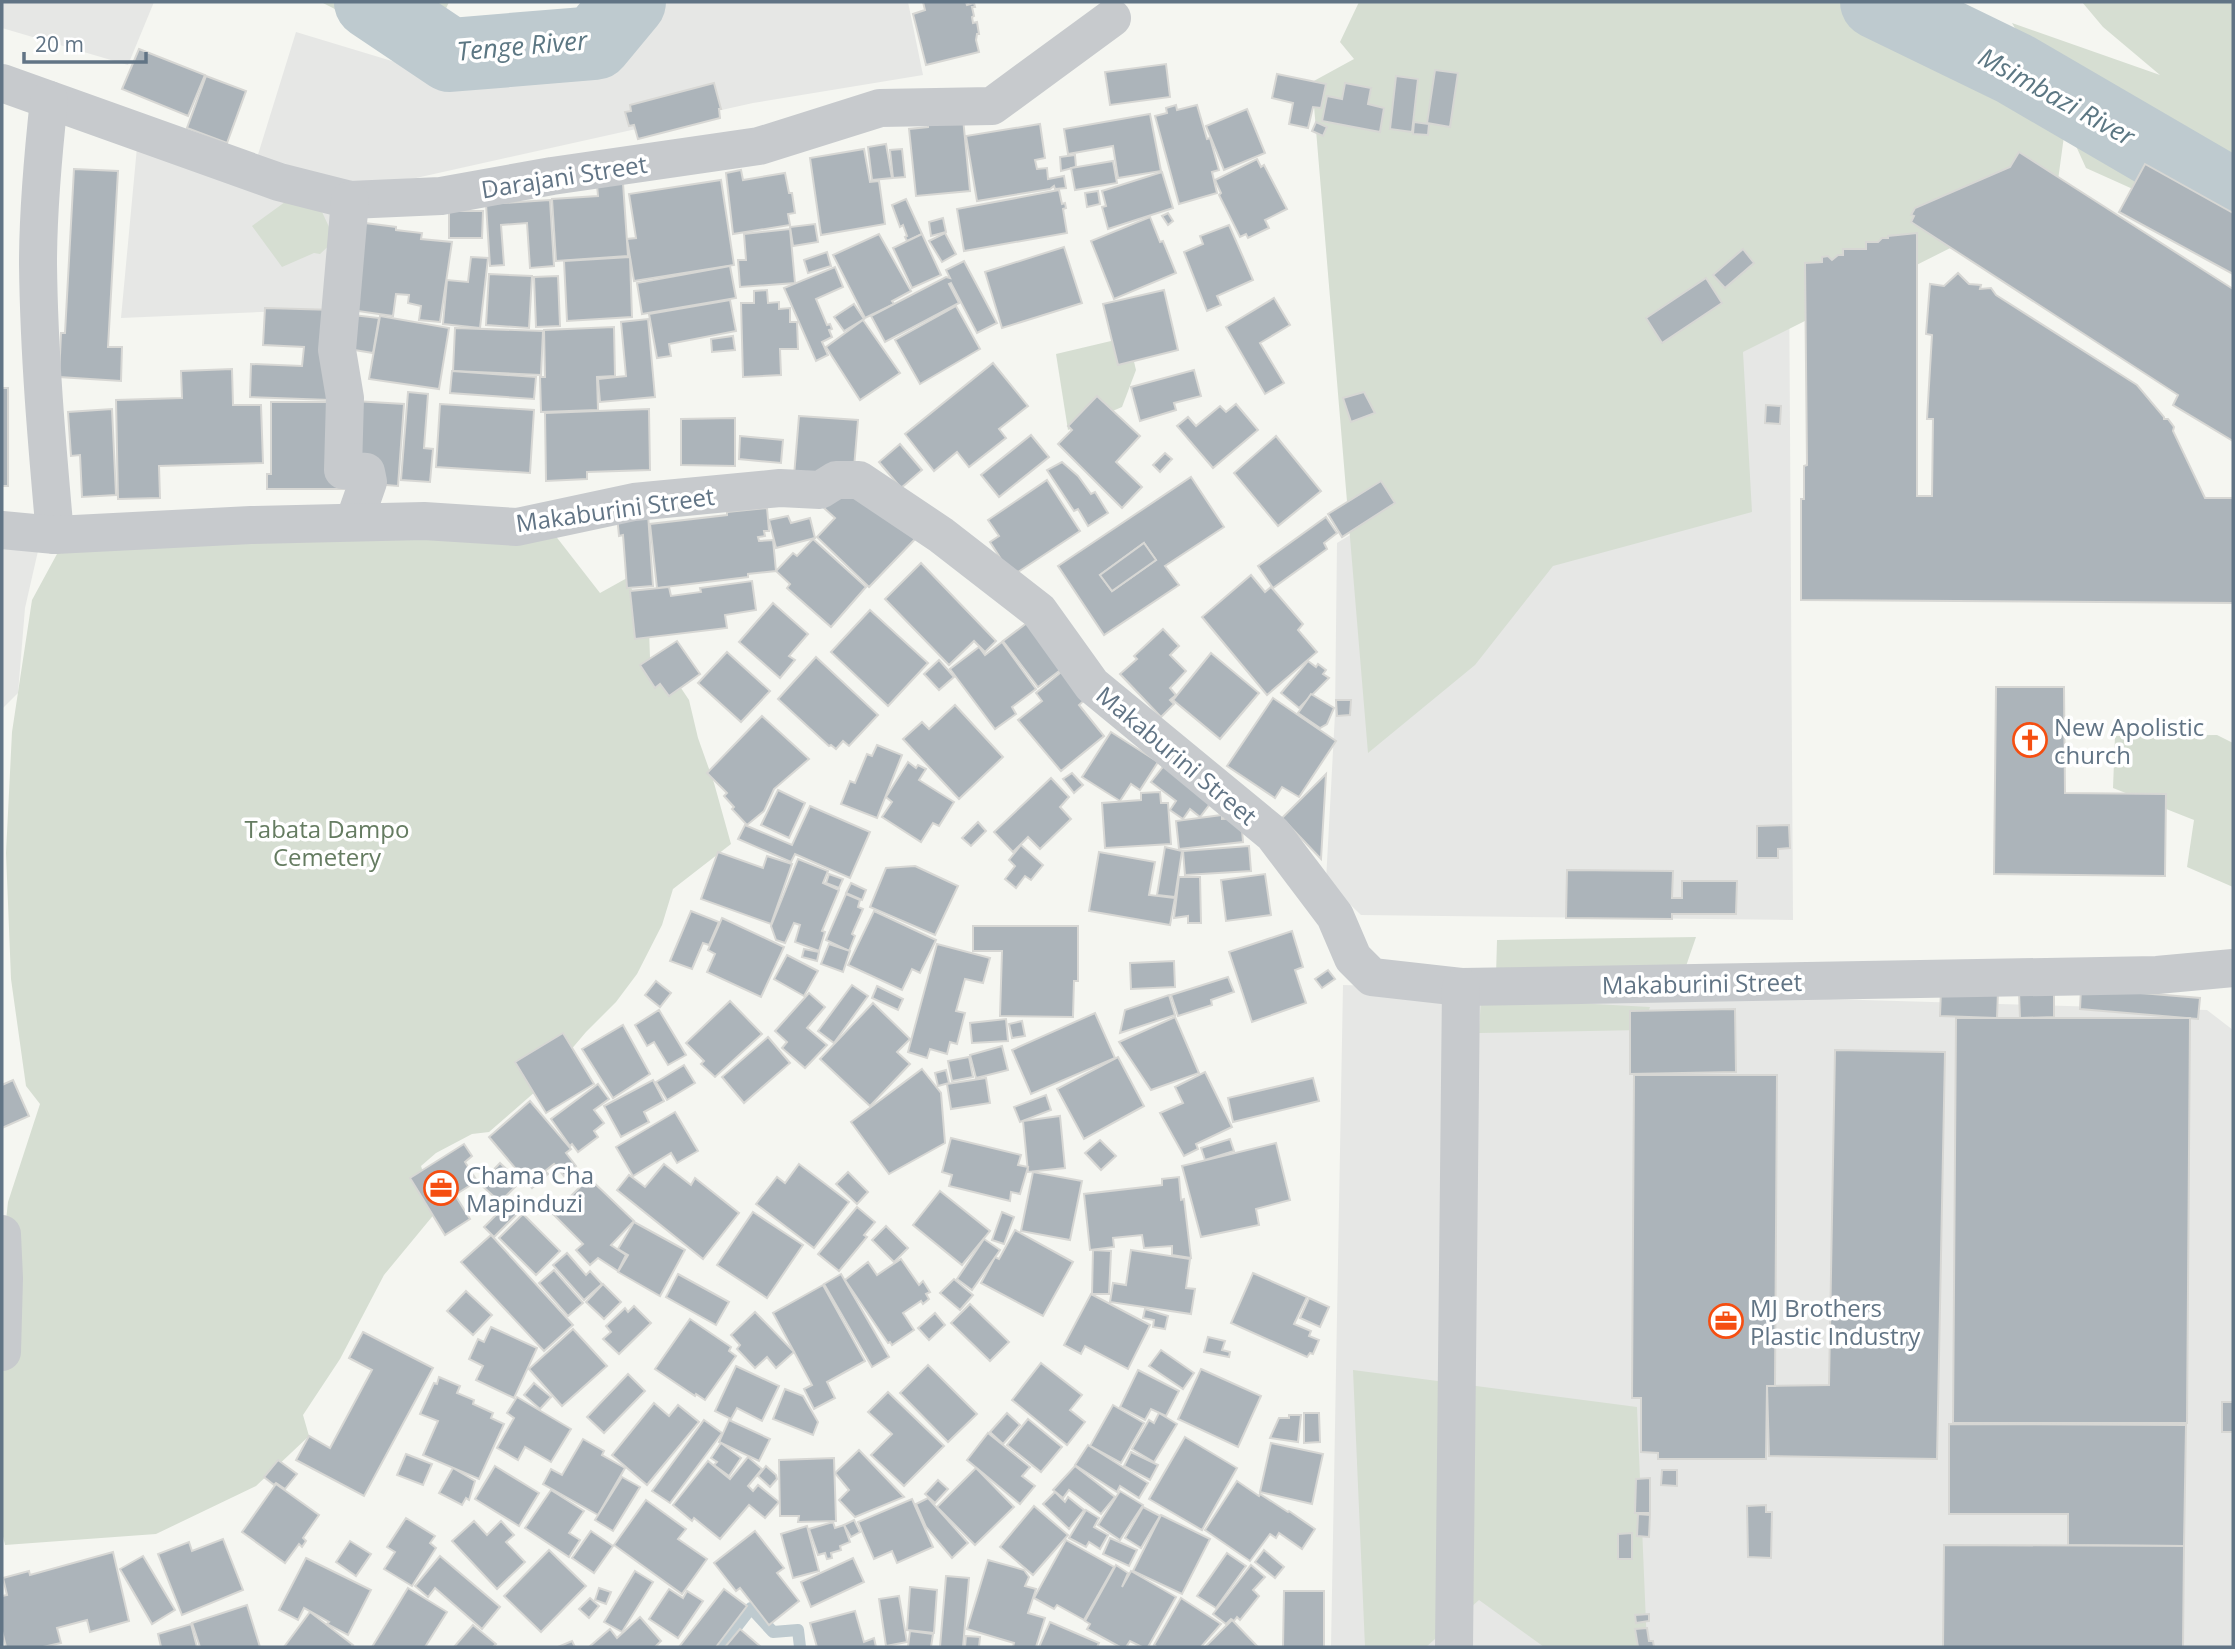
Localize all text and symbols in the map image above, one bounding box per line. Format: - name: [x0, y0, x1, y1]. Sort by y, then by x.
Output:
- scale bar: [24, 21, 147, 65]
- water label: Tenge River: [455, 21, 590, 69]
- text: 20 m: [35, 30, 84, 58]
- water label: Msimbazi River: [1972, 38, 2143, 155]
- street label: Darajani Street: [479, 147, 649, 205]
- street label: Makaburini Street: [514, 479, 716, 539]
- street label: Makaburini Street: [1090, 678, 1264, 832]
- place label: New Apolistic church: [2054, 710, 2204, 771]
- church icon: New Apolistic church: [2011, 721, 2049, 759]
- park label: Tabata Dampo Cemetery: [245, 812, 409, 873]
- street label: Makaburini Street: [1602, 965, 1802, 1001]
- place label: Chama Cha Mapinduzi: [466, 1158, 594, 1219]
- office icon: Chama Cha Mapinduzi: [422, 1169, 460, 1207]
- place label: MJ Brothers Plastic Industry: [1750, 1291, 1921, 1352]
- office icon: MJ Brothers Plastic Industry: [1707, 1302, 1745, 1340]

